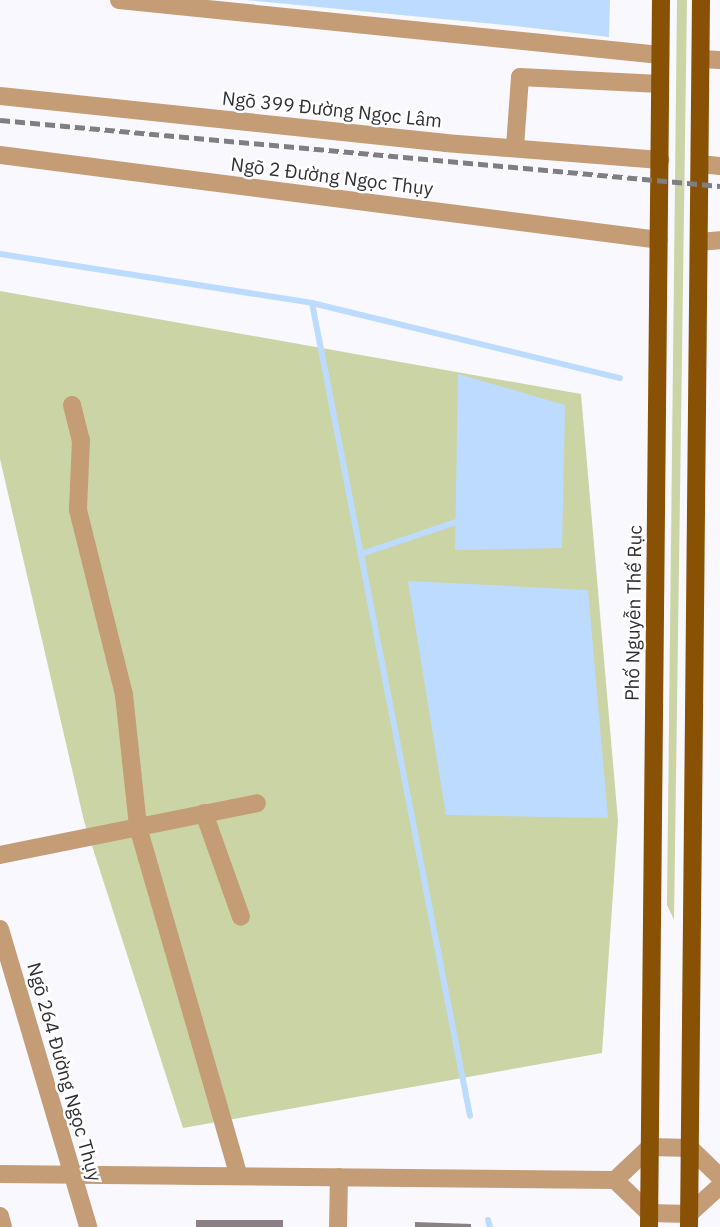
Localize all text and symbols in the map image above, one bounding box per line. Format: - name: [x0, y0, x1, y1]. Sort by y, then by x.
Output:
- street label: Ngõ 399 Đường Ngọc Lâm: [221, 87, 443, 133]
- street label: Ngõ 2 Đường Ngọc Thụy: [229, 153, 435, 201]
- street label: Phố Nguyễn Thế Rục: [621, 525, 647, 701]
- street label: Ngõ 264 Đường Ngọc Thụy: [22, 960, 106, 1184]

